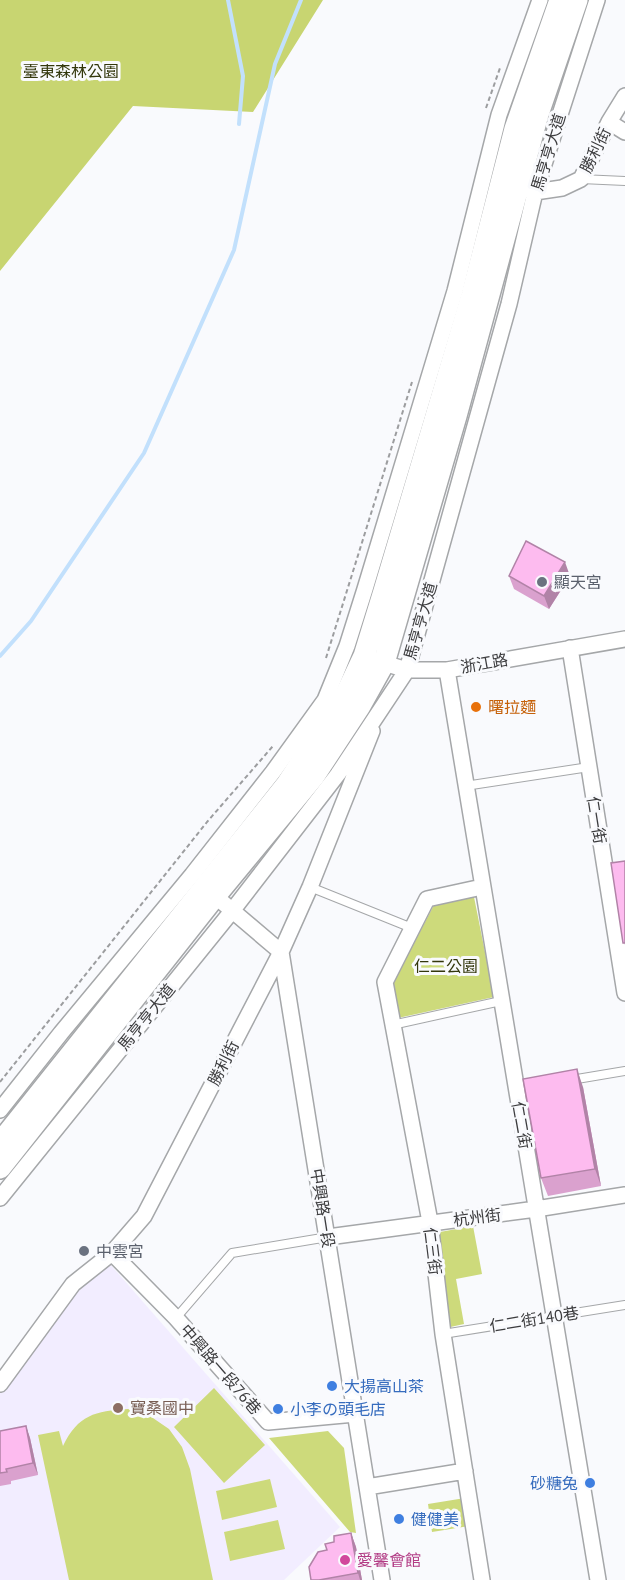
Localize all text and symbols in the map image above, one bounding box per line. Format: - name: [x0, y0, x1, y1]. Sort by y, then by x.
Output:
- park label: 臺東森林公園: [23, 61, 119, 81]
- street label: 馬亨亨大道: [527, 111, 569, 193]
- street label: 勝利街: [575, 124, 615, 176]
- place label: 顯天宮: [554, 572, 602, 592]
- marker: 顯天宮: [535, 575, 549, 589]
- street label: 馬亨亨大道: [399, 580, 441, 662]
- street label: 浙江路: [459, 649, 509, 677]
- place label: 曙拉麵: [488, 697, 536, 717]
- marker: 曙拉麵: [469, 700, 483, 714]
- street label: 仁一街: [583, 795, 611, 845]
- park label: 仁二公園: [414, 956, 478, 976]
- street label: 馬亨亨大道: [113, 980, 179, 1054]
- street label: 勝利街: [203, 1037, 243, 1089]
- street label: 仁二街: [508, 1100, 536, 1150]
- street label: 中興路一段: [307, 1167, 339, 1249]
- street label: 杭州街: [452, 1204, 502, 1230]
- street label: 仁三街: [420, 1226, 446, 1276]
- place label: 中雲宮: [96, 1241, 144, 1261]
- marker: 中雲宮: [77, 1244, 91, 1258]
- street label: 仁二街140巷: [488, 1302, 580, 1336]
- street label: 中興路一段76巷: [176, 1320, 266, 1418]
- place label: 大揚高山茶: [344, 1376, 424, 1396]
- marker: 大揚高山茶: [325, 1379, 339, 1393]
- place label: 寶桑國中: [130, 1398, 194, 1418]
- place label: 小李の頭毛店: [290, 1399, 386, 1419]
- marker: 寶桑國中: [111, 1401, 125, 1415]
- marker: 小李の頭毛店: [271, 1402, 285, 1416]
- place label: 砂糖兔: [530, 1473, 578, 1493]
- marker: 砂糖兔: [583, 1476, 597, 1490]
- place label: 健健美: [411, 1509, 459, 1529]
- marker: 健健美: [392, 1512, 406, 1526]
- place label: 愛馨會館: [357, 1550, 421, 1570]
- marker: 愛馨會館: [338, 1553, 352, 1567]

